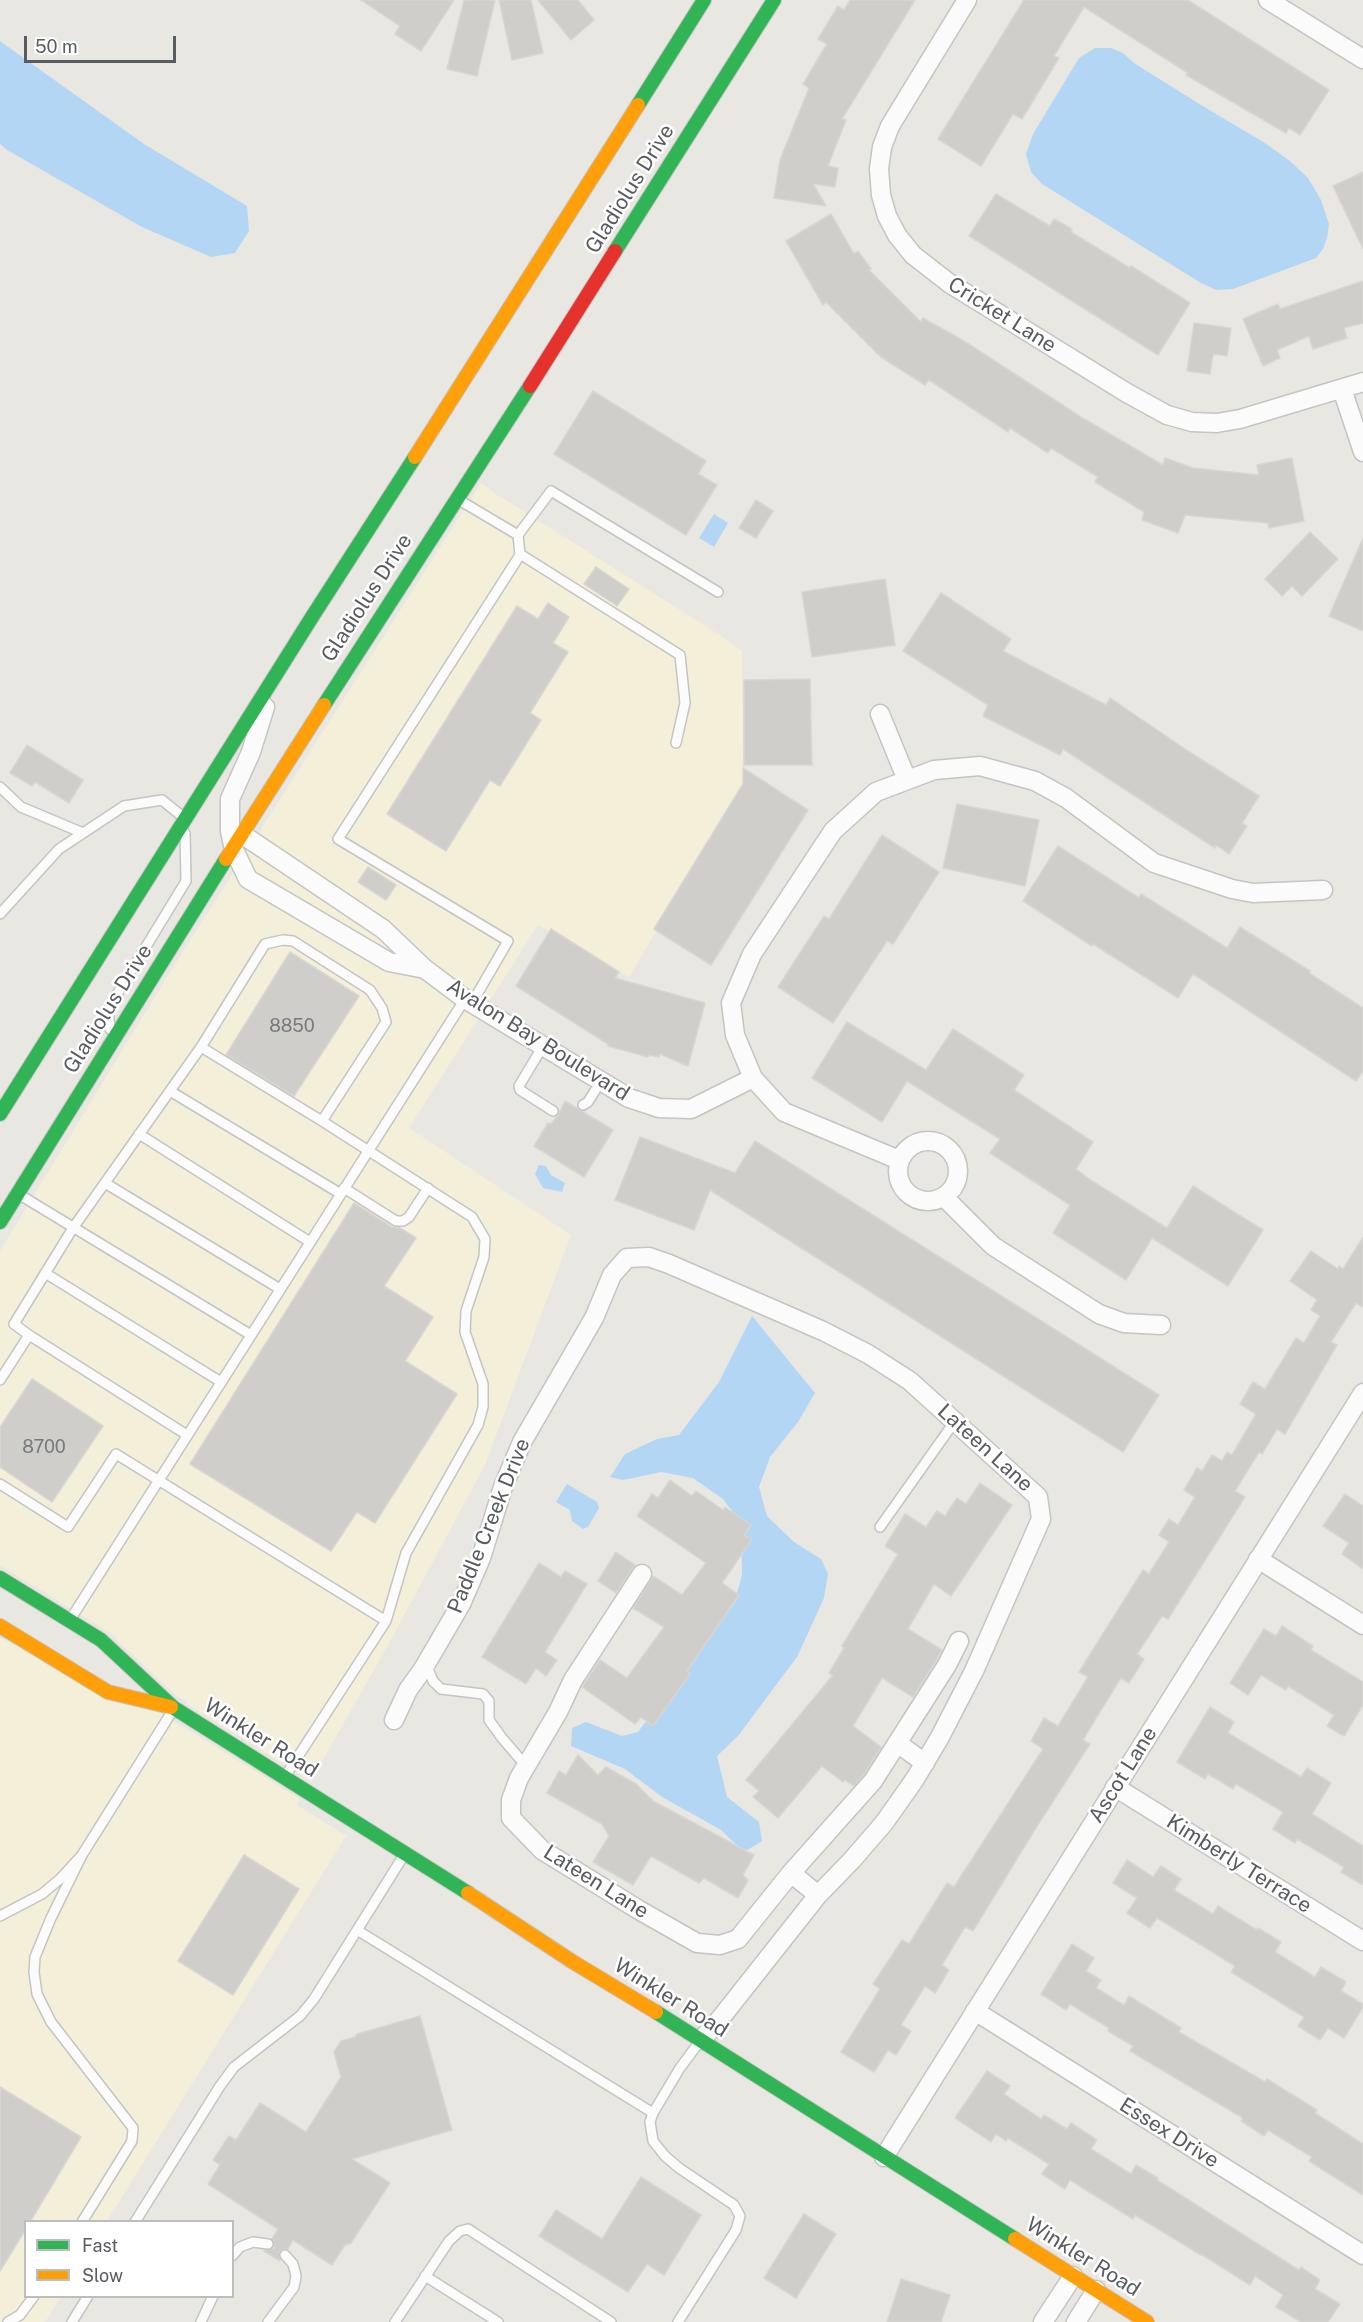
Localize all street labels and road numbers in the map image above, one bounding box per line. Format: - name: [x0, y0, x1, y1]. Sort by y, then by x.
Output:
- street label: Gladiolus Drive: [580, 120, 680, 258]
- street label: Cricket Lane: [943, 272, 1061, 358]
- street label: Gladiolus Drive: [316, 529, 418, 667]
- street label: Gladiolus Drive: [58, 940, 158, 1078]
- street label: Avalon Bay Boulevard: [442, 974, 634, 1106]
- street label: Lateen Lane: [932, 1399, 1038, 1497]
- street label: Paddle Creek Drive: [442, 1435, 536, 1617]
- street label: Winkler Road: [199, 1693, 323, 1783]
- street label: Ascot Lane: [1084, 1722, 1162, 1828]
- street label: Kimberly Terrace: [1162, 1809, 1316, 1919]
- street label: Lateen Lane: [539, 1840, 653, 1924]
- street label: Winkler Road: [609, 1953, 733, 2043]
- street label: Essex Drive: [1115, 2093, 1223, 2173]
- street label: Winkler Road: [1021, 2212, 1145, 2302]

